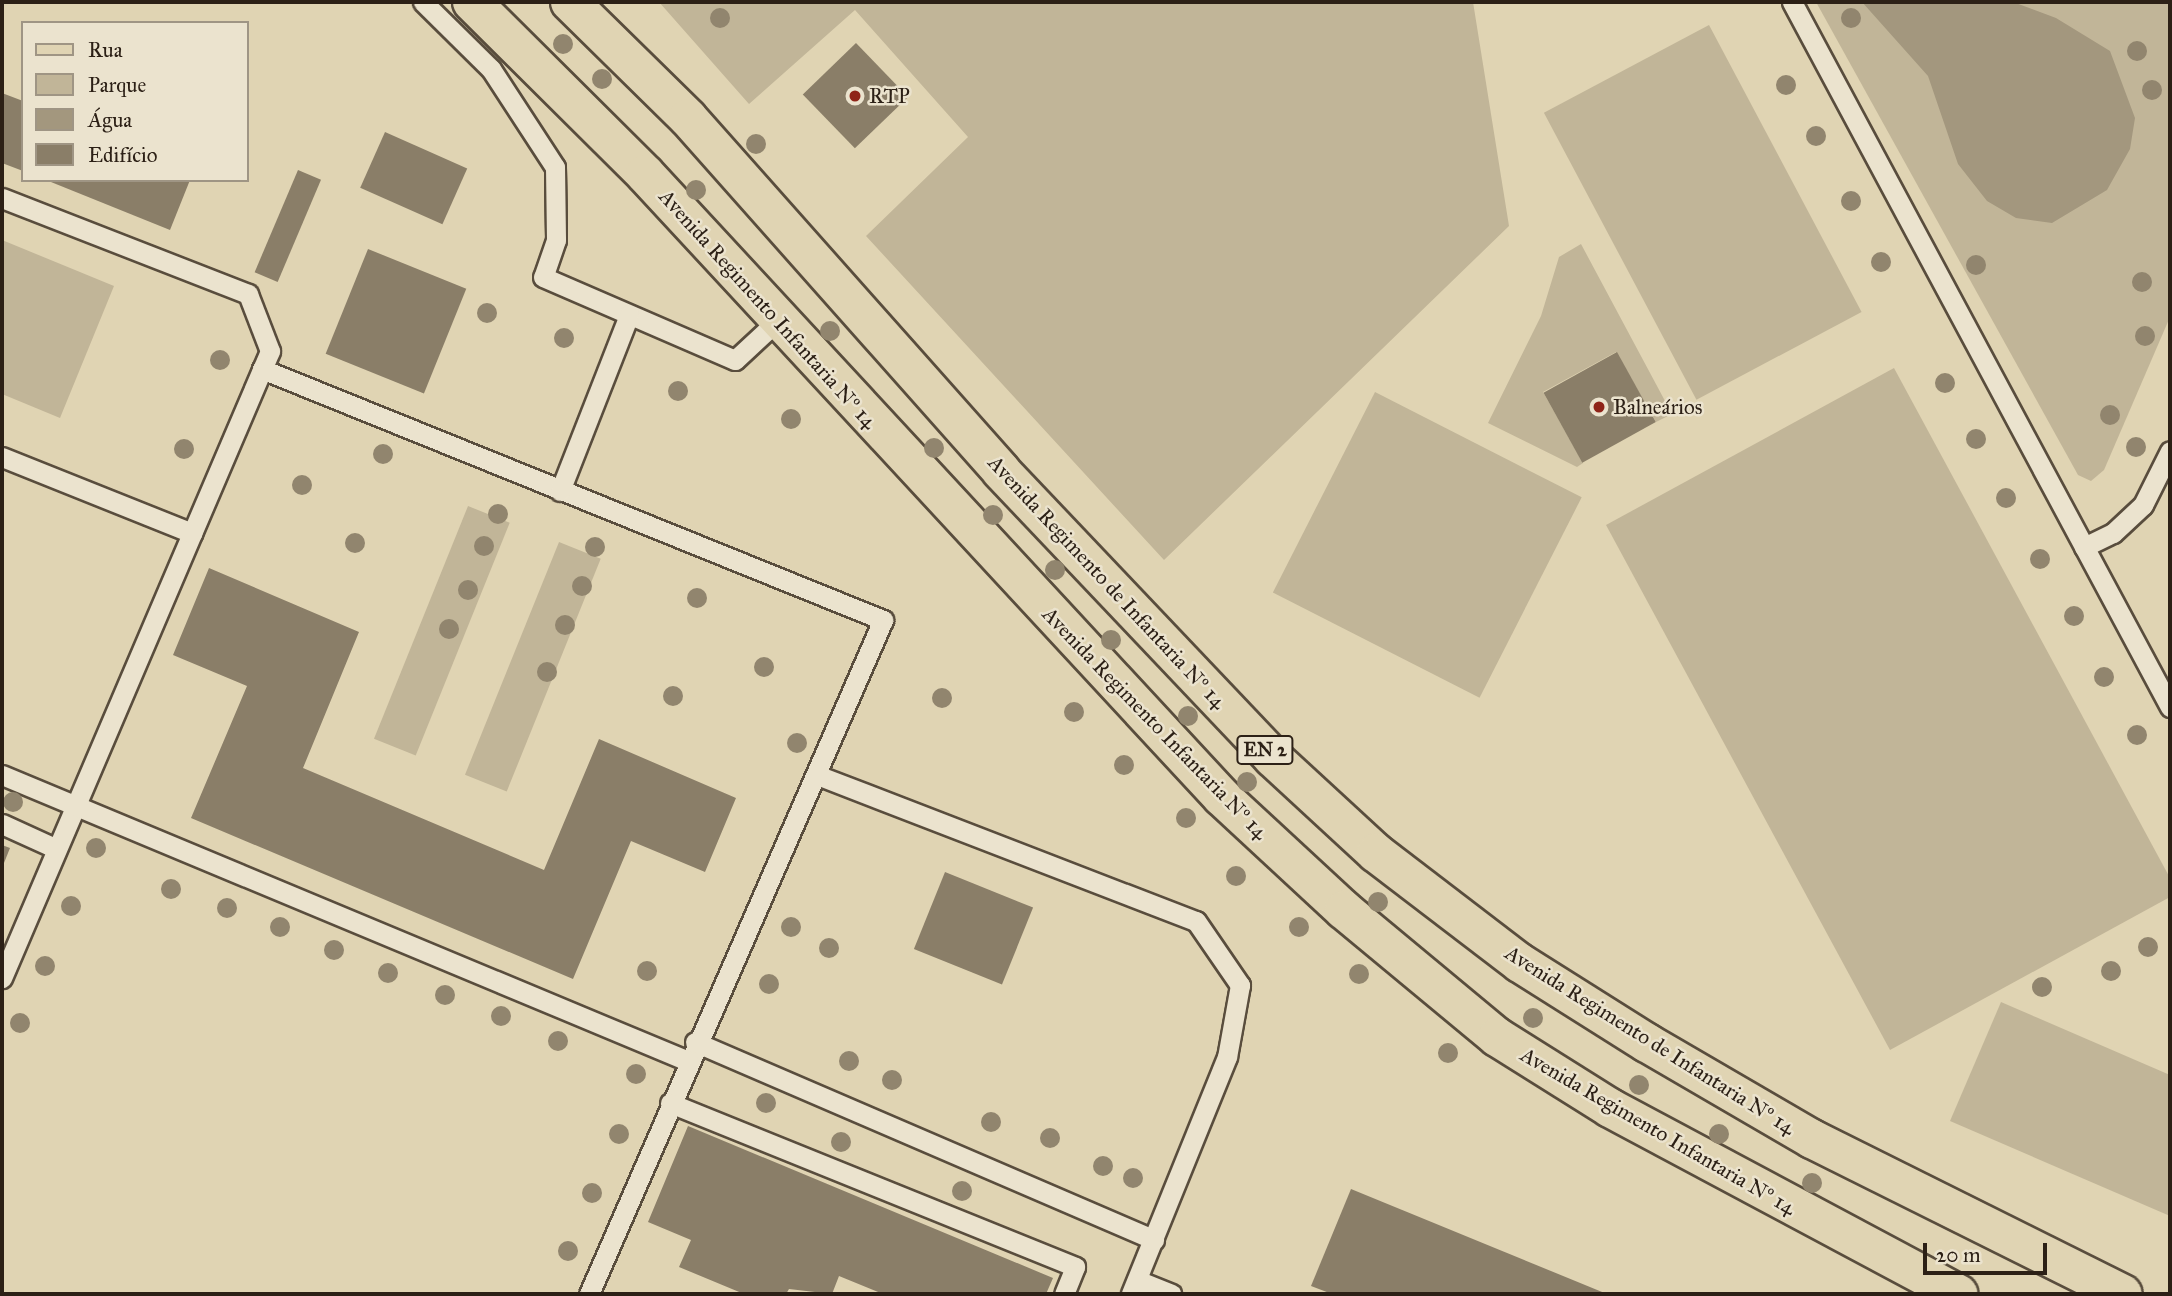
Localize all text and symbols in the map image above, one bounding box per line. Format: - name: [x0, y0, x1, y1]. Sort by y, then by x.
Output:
- legend: [21, 21, 248, 182]
- text: Rua: [88, 37, 123, 63]
- text: Parque: [88, 72, 146, 98]
- place label: RTP: [869, 83, 910, 109]
- marker: RTP: [847, 88, 863, 104]
- text: Água: [88, 107, 132, 133]
- text: Edifício: [88, 142, 157, 168]
- street label: Avenida Regimento Infantaria Nº 14: [654, 184, 882, 434]
- place label: Balneários: [1613, 394, 1702, 420]
- marker: Balneários: [1591, 399, 1607, 415]
- street label: Avenida Regimento de Infantaria Nº 14: [983, 450, 1231, 714]
- street label: Avenida Regimento Infantaria Nº 14: [1037, 602, 1273, 844]
- road number: EN 2: [1235, 734, 1295, 765]
- street label: Avenida Regimento de Infantaria Nº 14: [1500, 940, 1800, 1140]
- street label: Avenida Regimento Infantaria Nº 14: [1516, 1042, 1800, 1220]
- scale bar: [1927, 1230, 2051, 1274]
- text: 20 m: [1936, 1242, 1981, 1268]

